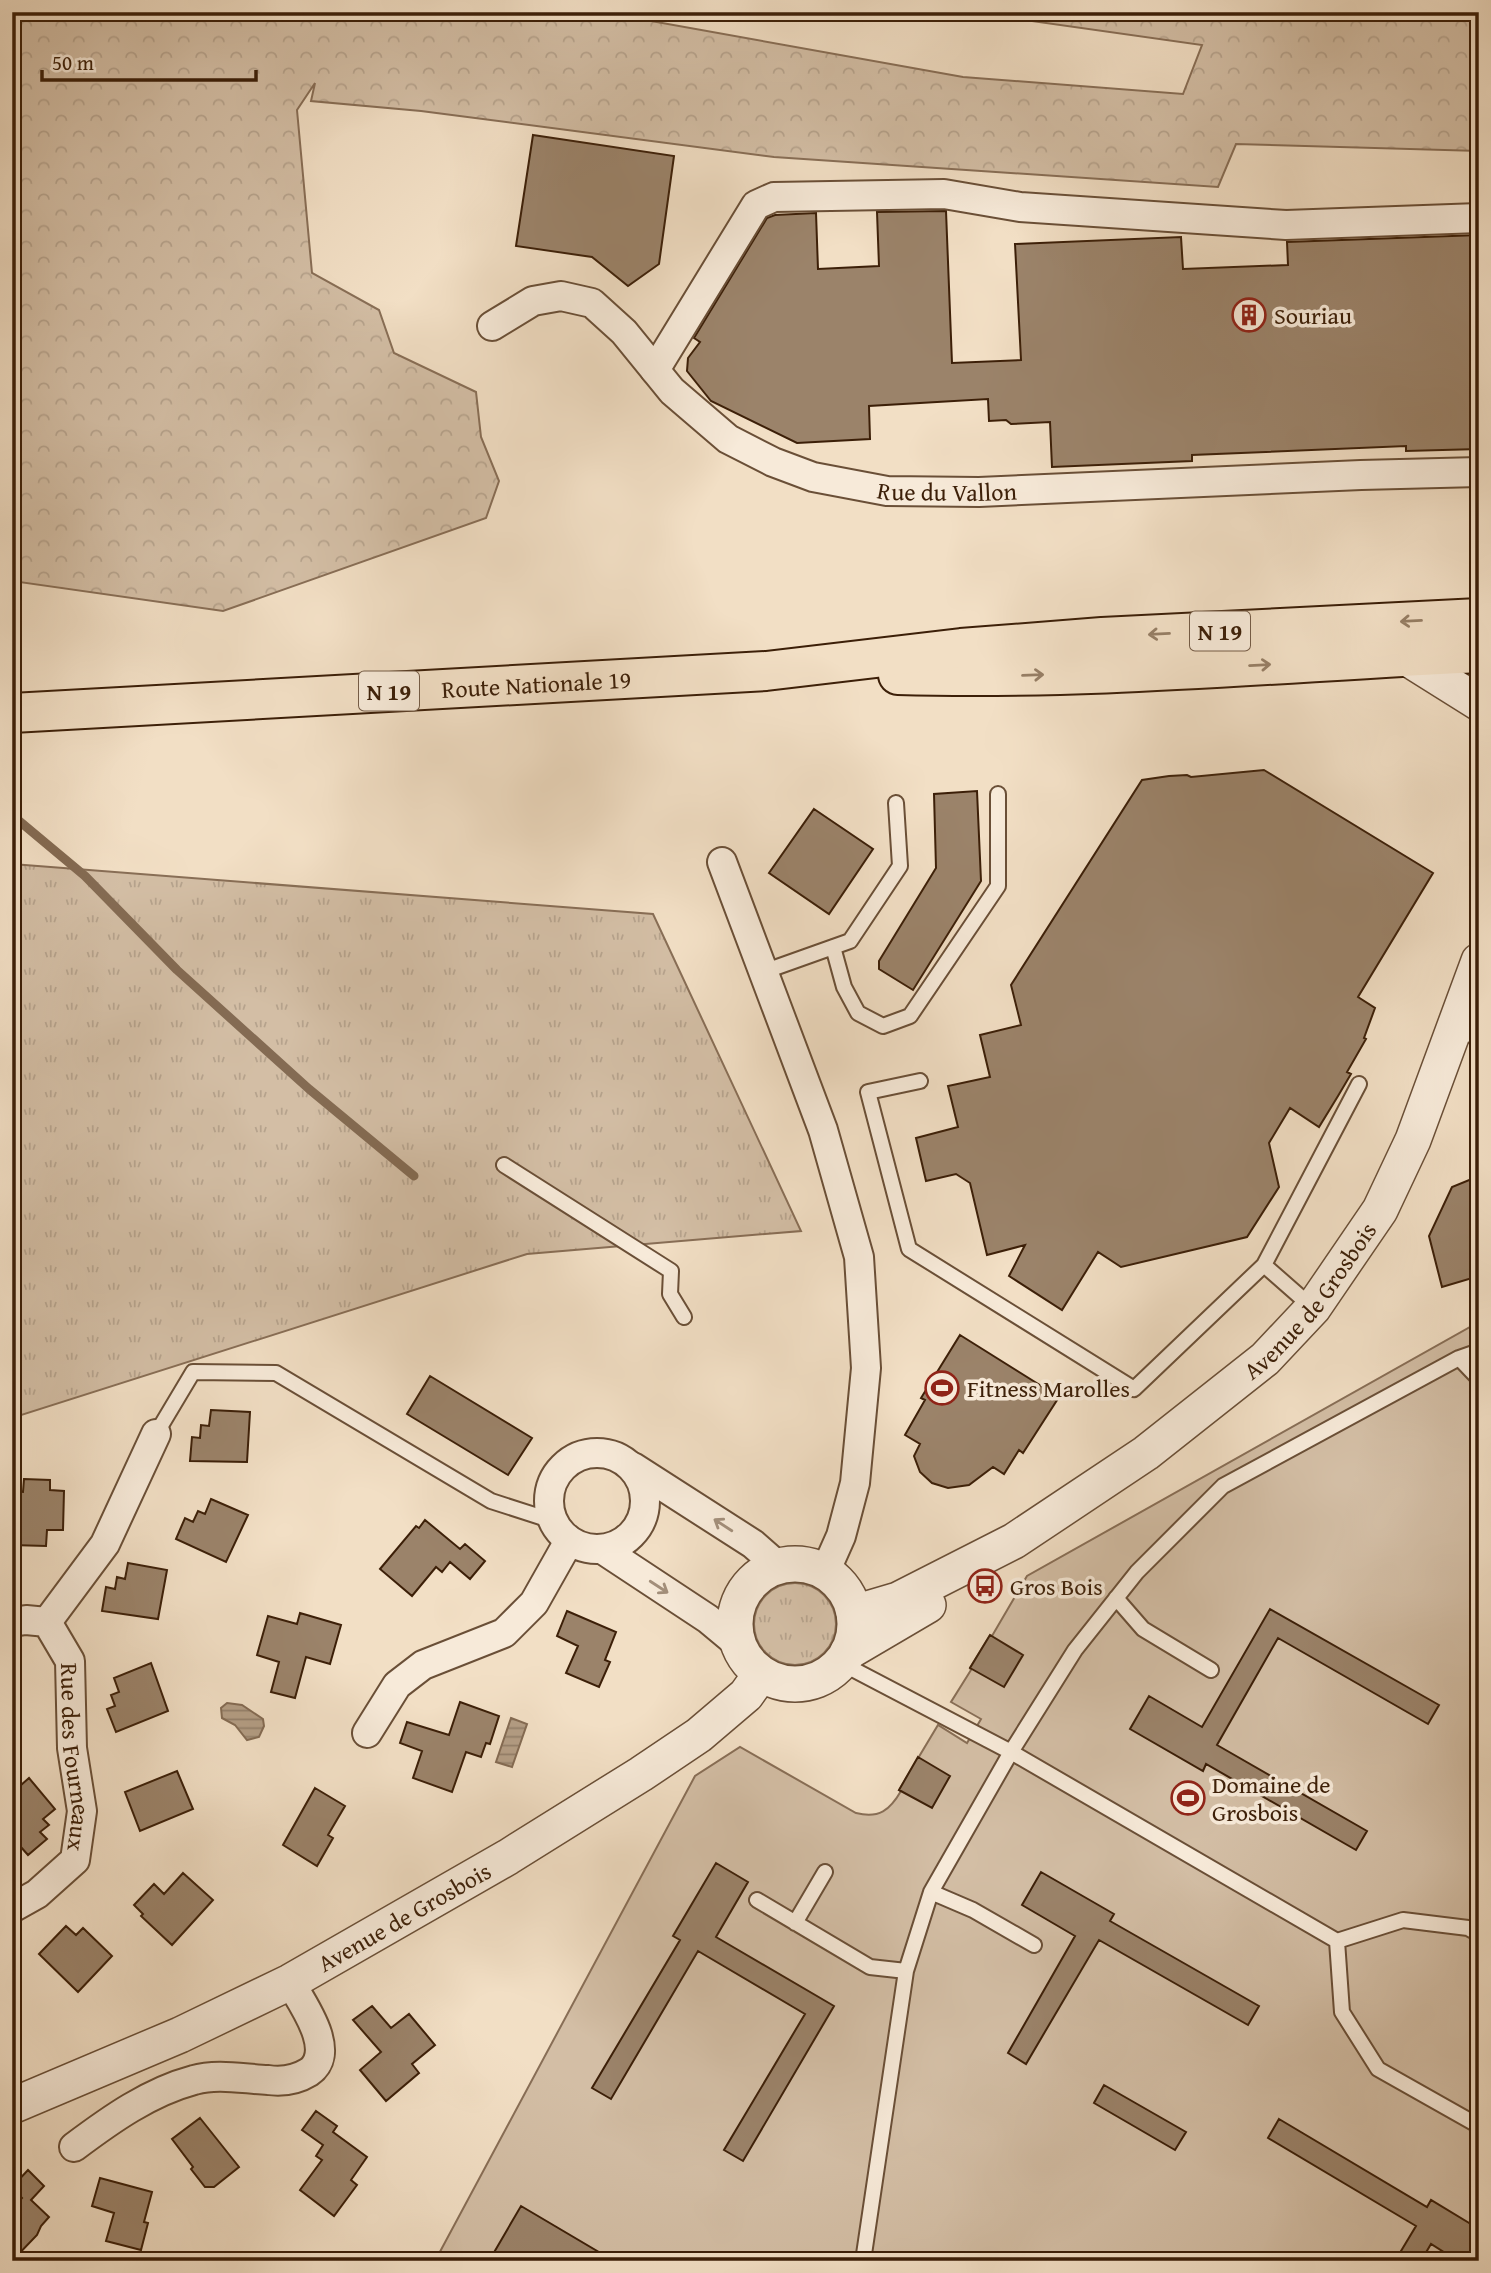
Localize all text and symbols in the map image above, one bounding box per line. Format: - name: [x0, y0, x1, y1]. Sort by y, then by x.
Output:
- scale bar: [42, 38, 256, 82]
- text: 50 m: [52, 47, 94, 78]
- building icon: Souriau: [1230, 296, 1268, 334]
- place label: Souriau: [1274, 298, 1352, 333]
- street label: Rue du Vallon: [874, 472, 1018, 510]
- road number: N 19: [1190, 611, 1250, 650]
- one-way arrow: [1399, 615, 1422, 628]
- one-way arrow: [1148, 628, 1171, 641]
- one-way arrow: [1248, 658, 1271, 671]
- street label: Route Nationale 19: [440, 661, 632, 707]
- one-way arrow: [1021, 668, 1044, 682]
- road number: N 19: [359, 671, 419, 710]
- street label: Avenue de Grosbois: [1236, 1215, 1384, 1387]
- sports icon: Fitness Marolles: [923, 1369, 961, 1407]
- place label: Fitness Marolles: [967, 1371, 1130, 1406]
- one-way arrow: [714, 1518, 734, 1532]
- bus stop icon: Gros Bois: [966, 1567, 1004, 1605]
- place label: Gros Bois: [1010, 1569, 1103, 1604]
- one-way arrow: [649, 1579, 668, 1594]
- street label: Rue des Fourneaux: [53, 1662, 100, 1854]
- place label: Domaine de Grosbois: [1212, 1767, 1331, 1830]
- sports icon: Domaine de Grosbois: [1169, 1779, 1207, 1817]
- street label: Avenue de Grosbois: [311, 1853, 497, 1980]

